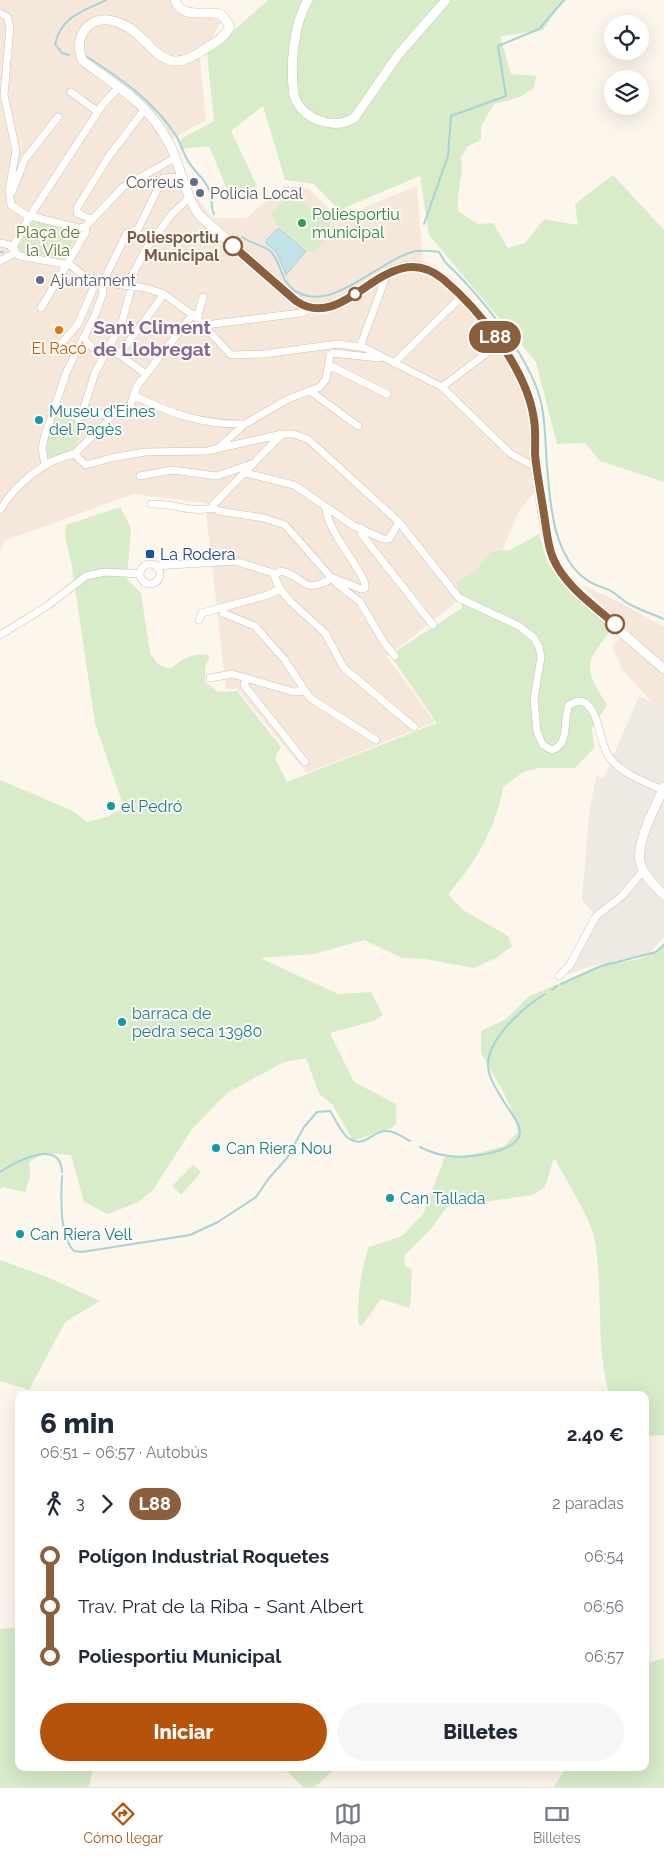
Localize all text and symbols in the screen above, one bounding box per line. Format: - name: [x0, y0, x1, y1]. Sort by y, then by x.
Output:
- map controls: [604, 15, 649, 115]
- button: locate: [604, 15, 649, 60]
- button: layers: [604, 70, 649, 115]
- place label: Correus: [126, 173, 184, 192]
- marker: Correus: [188, 176, 200, 188]
- place label: Policia Local: [210, 184, 303, 203]
- marker: Policia Local: [194, 187, 206, 199]
- place label: Poliesportiu municipal: [312, 205, 400, 242]
- marker: Poliesportiu municipal: [296, 217, 308, 229]
- park label: Plaça de la Vila: [16, 223, 80, 260]
- place label: Poliesportiu Municipal: [127, 228, 220, 265]
- marker: Poliesportiu Municipal: [223, 236, 243, 256]
- place label: Ajuntament: [50, 271, 137, 290]
- marker: Ajuntament: [34, 274, 46, 286]
- unlabelled marker: [348, 287, 362, 301]
- district label: Sant Climent de Llobregat: [93, 316, 212, 360]
- line badge: L88: [466, 321, 524, 353]
- marker: El Racó: [53, 324, 65, 336]
- text: L88: [479, 326, 511, 347]
- place label: El Racó: [32, 339, 86, 358]
- place label: Museu d’Eines del Pagès: [49, 402, 156, 439]
- marker: Museu d’Eines del Pagès: [33, 414, 45, 426]
- place label: La Rodera: [160, 545, 235, 564]
- marker: La Rodera: [144, 548, 156, 560]
- unlabelled marker: [605, 614, 625, 634]
- place label: el Pedró: [121, 797, 182, 816]
- marker: el Pedró: [105, 800, 117, 812]
- place label: barraca de pedra seca 13980: [132, 1004, 262, 1041]
- marker: barraca de pedra seca 13980: [116, 1016, 128, 1028]
- place label: Can Riera Nou: [226, 1139, 332, 1158]
- marker: Can Riera Nou: [210, 1142, 222, 1154]
- place label: Can Tallada: [400, 1189, 486, 1208]
- marker: Can Tallada: [384, 1192, 396, 1204]
- place label: Can Riera Vell: [30, 1225, 133, 1244]
- marker: Can Riera Vell: [14, 1228, 26, 1240]
- text: 6 min: [40, 1407, 114, 1440]
- text: 2.40 €: [567, 1423, 624, 1445]
- text: 06:51 – 06:57 · Autobús: [40, 1443, 208, 1462]
- icon: walk: [40, 1490, 68, 1518]
- icon: forward: [93, 1490, 121, 1518]
- text: L88: [139, 1493, 171, 1514]
- text: 3: [76, 1494, 85, 1513]
- text: 2 paradas: [552, 1494, 624, 1513]
- text: Polígon Industrial Roquetes: [78, 1545, 329, 1567]
- text: 06:54: [584, 1547, 624, 1566]
- text: Trav. Prat de la Riba - Sant Albert: [78, 1595, 364, 1617]
- text: 06:56: [583, 1597, 624, 1616]
- text: Poliesportiu Municipal: [78, 1645, 281, 1667]
- text: 06:57: [584, 1647, 624, 1666]
- button: Iniciar: [40, 1703, 327, 1761]
- button: Billetes: [337, 1703, 624, 1761]
- tab: Cómo llegar: [83, 1800, 163, 1846]
- tab: Mapa: [330, 1800, 366, 1846]
- tab: Billetes: [533, 1800, 581, 1846]

